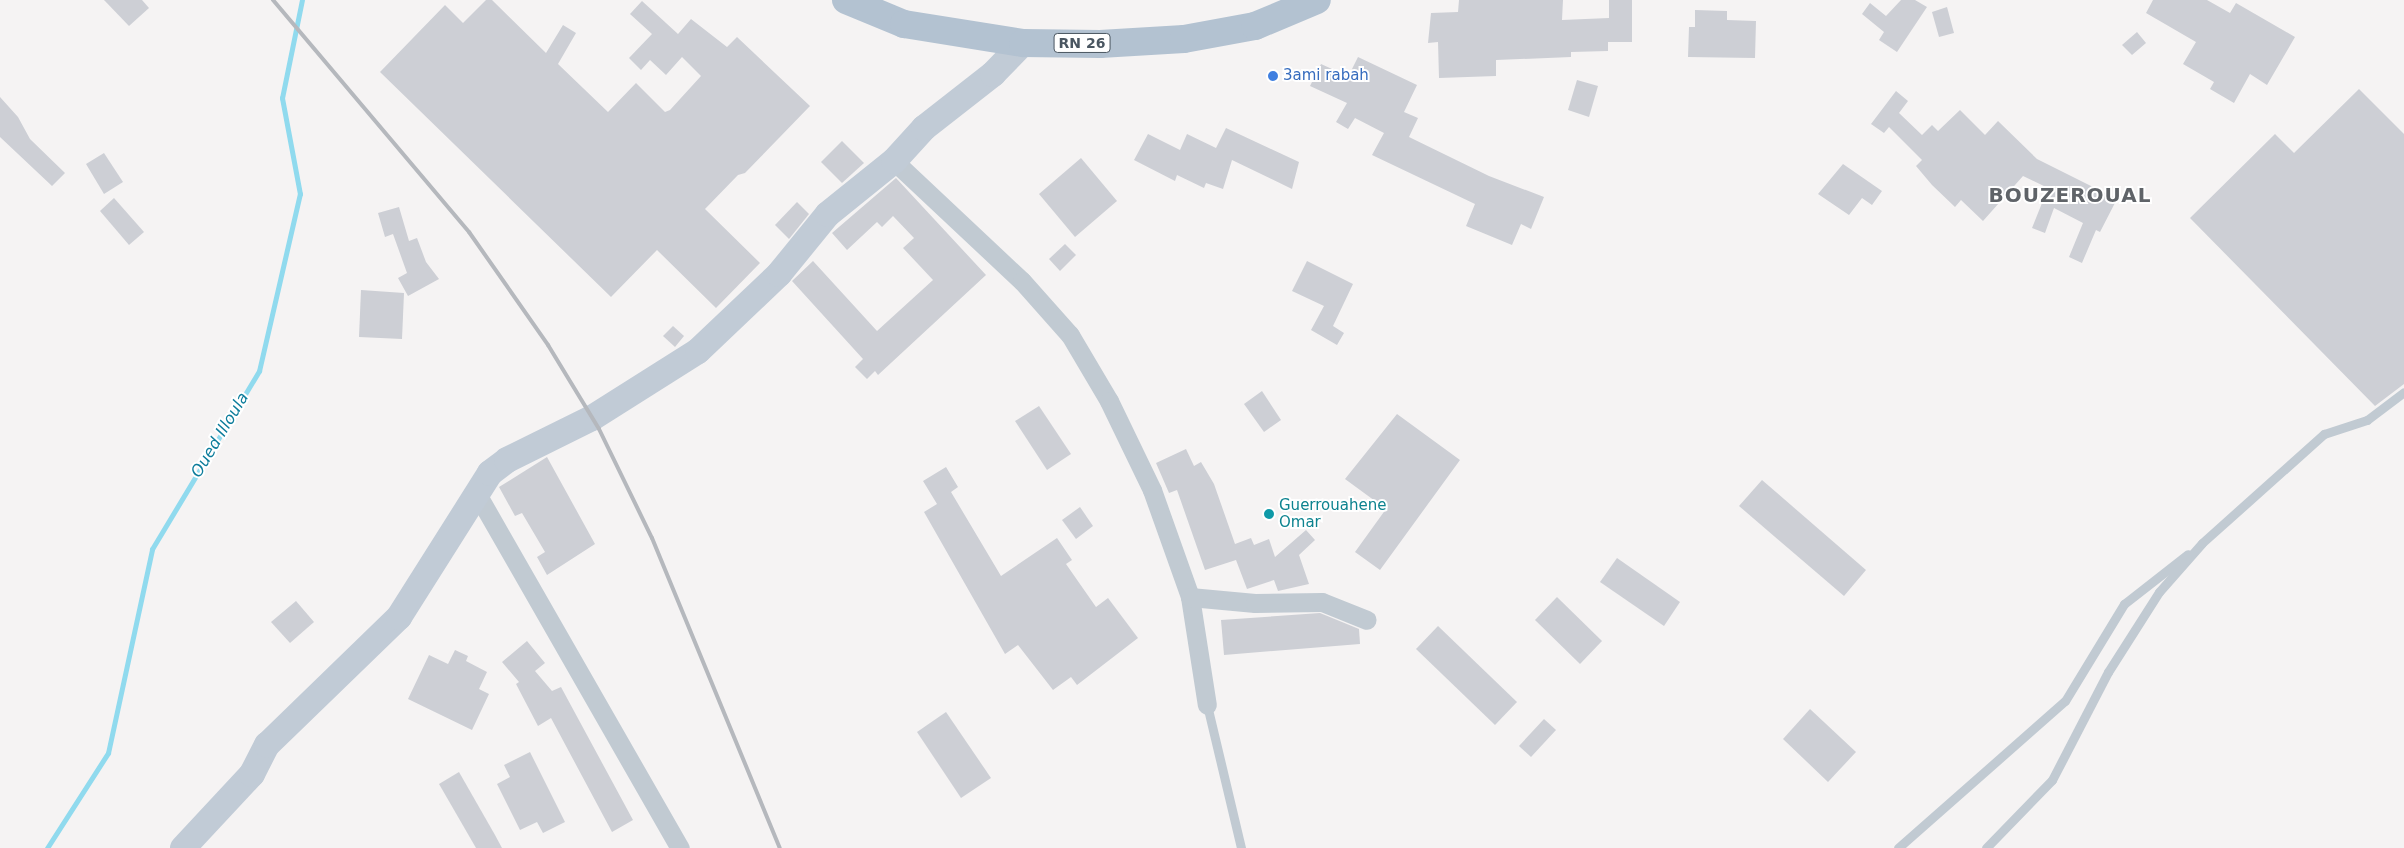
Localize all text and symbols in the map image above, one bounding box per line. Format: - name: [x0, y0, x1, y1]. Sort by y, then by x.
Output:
- road number: RN 26: [1053, 32, 1111, 54]
- place label: 3ami rabah: [1283, 67, 1369, 85]
- marker: 3ami rabah: [1267, 70, 1279, 82]
- district label: BOUZEROUAL: [1987, 183, 2153, 207]
- water label: Oued Illoula: [187, 389, 253, 481]
- place label: Guerrouahene Omar: [1279, 496, 1386, 531]
- marker: Guerrouahene Omar: [1263, 508, 1275, 520]

